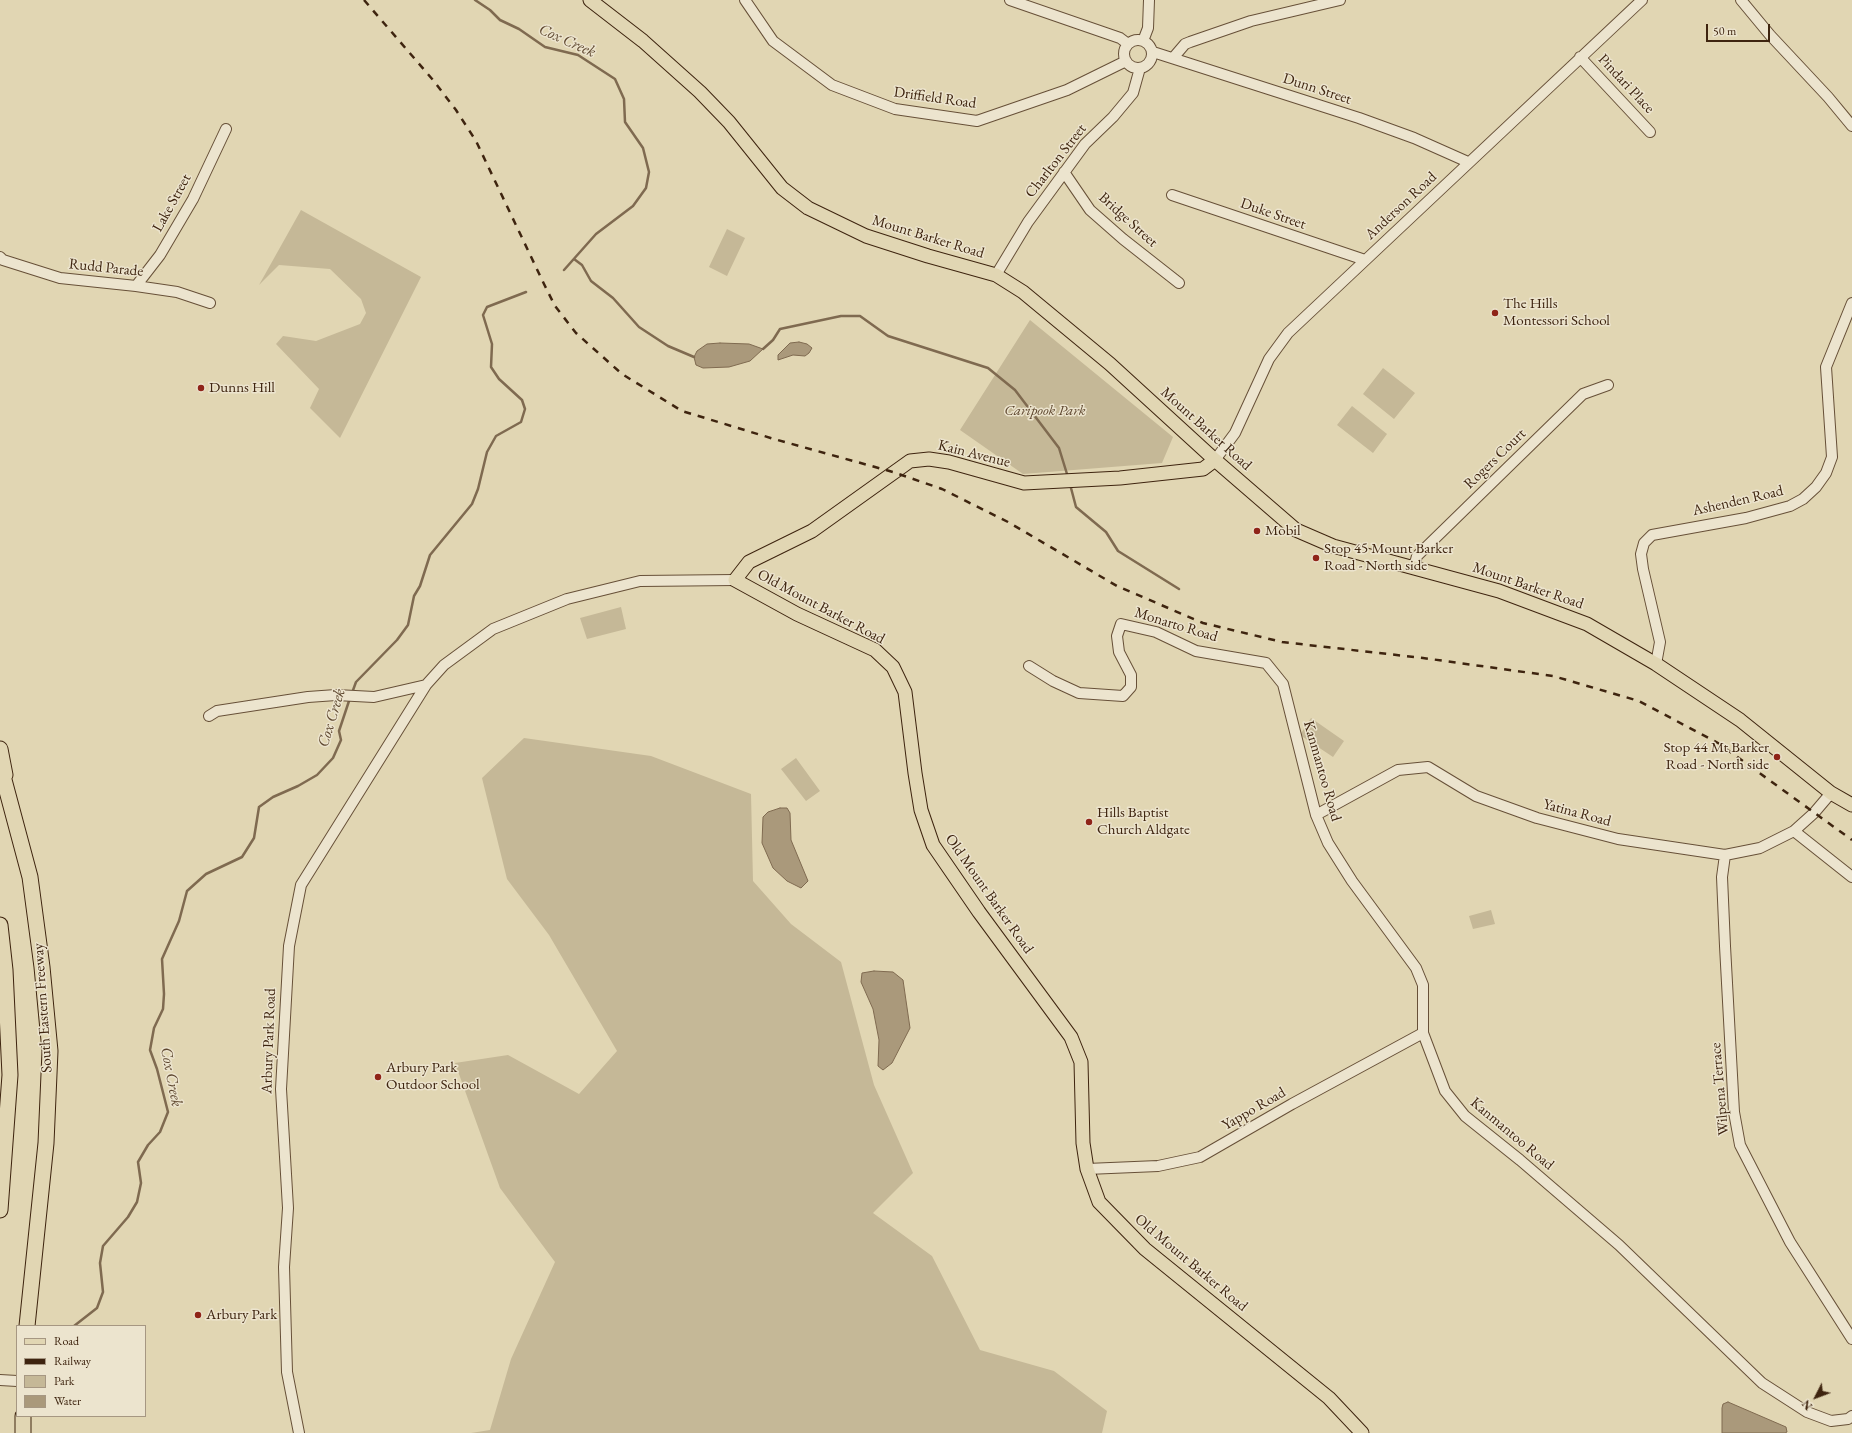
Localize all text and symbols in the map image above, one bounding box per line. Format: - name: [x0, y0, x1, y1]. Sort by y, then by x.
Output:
- scale bar: [1708, 16, 1772, 42]
- water label: Cox Creek: [536, 20, 598, 62]
- text: 50 m: [1713, 23, 1736, 39]
- street label: Pindari Place: [1594, 51, 1658, 117]
- street label: Dunn Street: [1280, 69, 1354, 109]
- street label: Driffield Road: [893, 83, 977, 113]
- street label: Charlton Street: [1022, 120, 1090, 202]
- street label: Anderson Road: [1361, 168, 1441, 244]
- street label: Lake Street: [149, 171, 195, 235]
- street label: Bridge Street: [1095, 189, 1161, 251]
- street label: Duke Street: [1238, 194, 1308, 234]
- street label: Mount Barker Road: [870, 211, 986, 263]
- street label: Rudd Parade: [68, 255, 144, 281]
- place label: The Hills Montessori School: [1503, 295, 1610, 330]
- marker: The Hills Montessori School: [1490, 308, 1500, 318]
- place label: Dunns Hill: [209, 379, 275, 397]
- marker: Dunns Hill: [196, 383, 206, 393]
- street label: Mount Barker Road: [1157, 383, 1255, 475]
- park label: Caripook Park: [1004, 402, 1086, 420]
- street label: Rogers Court: [1460, 425, 1530, 493]
- street label: Kain Avenue: [936, 436, 1012, 472]
- street label: Ashenden Road: [1691, 482, 1785, 520]
- place label: Mobil: [1265, 522, 1301, 540]
- marker: Mobil: [1252, 526, 1262, 536]
- place label: Stop 45 Mount Barker Road - North side: [1324, 540, 1453, 575]
- marker: Stop 45 Mount Barker Road - North side: [1311, 553, 1321, 563]
- street label: Mount Barker Road: [1470, 559, 1586, 613]
- street label: Old Mount Barker Road: [754, 566, 888, 648]
- street label: Monarto Road: [1132, 604, 1220, 646]
- water label: Cox Creek: [314, 686, 350, 750]
- street label: Kanmantoo Road: [1299, 719, 1345, 823]
- place label: Stop 44 Mt Barker Road - North side: [1663, 739, 1769, 774]
- marker: Stop 44 Mt Barker Road - North side: [1772, 752, 1782, 762]
- street label: Yatina Road: [1541, 795, 1613, 831]
- place label: Hills Baptist Church Aldgate: [1097, 804, 1190, 839]
- marker: Hills Baptist Church Aldgate: [1084, 817, 1094, 827]
- street label: Old Mount Barker Road: [941, 831, 1037, 957]
- street label: South Eastern Freeway: [29, 943, 57, 1073]
- street label: Arbury Park Road: [258, 988, 280, 1094]
- street label: Wilpena Terrace: [1707, 1042, 1733, 1136]
- water label: Cox Creek: [156, 1046, 186, 1108]
- place label: Arbury Park Outdoor School: [386, 1059, 480, 1094]
- marker: Arbury Park Outdoor School: [373, 1072, 383, 1082]
- street label: Yappo Road: [1219, 1084, 1289, 1134]
- street label: Kanmantoo Road: [1467, 1094, 1557, 1174]
- street label: Old Mount Barker Road: [1131, 1210, 1251, 1316]
- place label: Arbury Park: [206, 1306, 277, 1324]
- marker: Arbury Park: [193, 1310, 203, 1320]
- legend: [16, 1325, 146, 1417]
- text: Road: [54, 1333, 79, 1349]
- text: Railway: [54, 1353, 91, 1369]
- text: Park: [54, 1373, 74, 1389]
- north arrow: [1796, 1377, 1836, 1417]
- text: Water: [54, 1393, 81, 1409]
- text: N: [1799, 1397, 1815, 1413]

